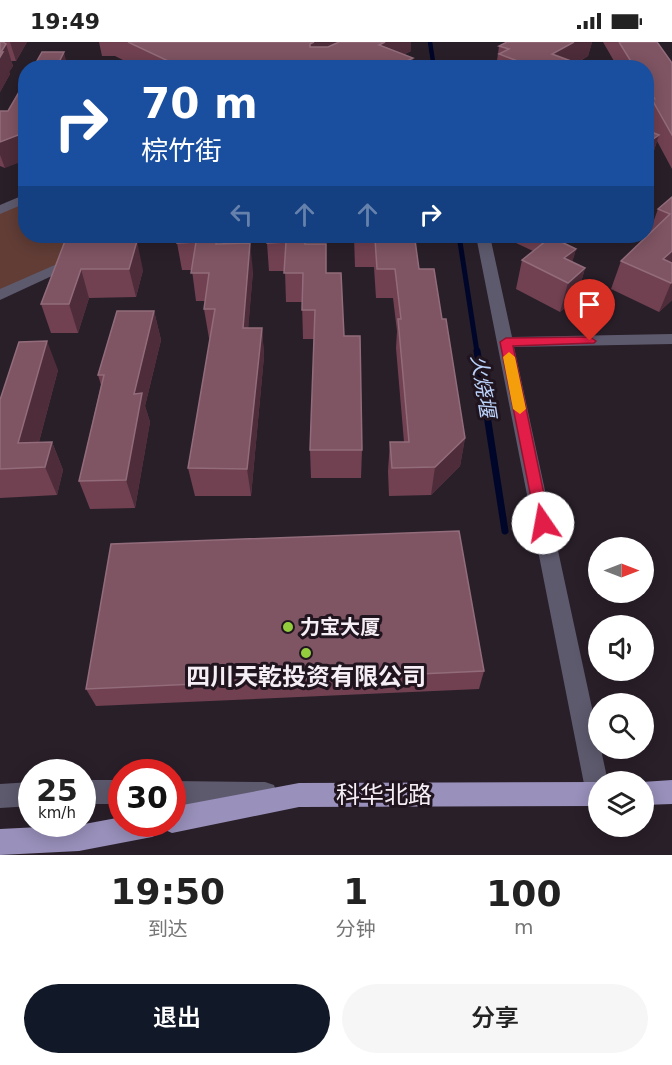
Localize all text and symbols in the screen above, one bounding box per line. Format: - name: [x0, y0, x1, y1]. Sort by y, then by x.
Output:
- text: 19:49: [30, 9, 100, 34]
- text: 70 m: [141, 79, 258, 128]
- icon: right: [42, 84, 120, 162]
- text: 棕竹街: [141, 135, 222, 166]
- icon: left: [225, 198, 258, 231]
- icon: ahead: [288, 198, 321, 231]
- icon: ahead: [351, 198, 384, 231]
- icon: right: [414, 198, 447, 231]
- pin: [564, 279, 615, 341]
- icon: arrive: [573, 288, 606, 321]
- water label: 火烧堰: [466, 353, 500, 422]
- position arrow: [511, 491, 575, 555]
- north arrow: [588, 537, 654, 603]
- map controls: [588, 537, 654, 837]
- place label: 力宝大厦: [300, 615, 380, 639]
- button: sound: [588, 615, 654, 681]
- marker: 力宝大厦: [281, 620, 295, 634]
- marker: 四川天乾投资有限公司: [299, 646, 313, 660]
- place label: 四川天乾投资有限公司: [186, 663, 426, 691]
- button: search: [588, 693, 654, 759]
- speed limit sign: 30: [108, 759, 186, 837]
- button: layers: [588, 771, 654, 837]
- text: 25: [36, 773, 78, 808]
- street label: 科华北路: [336, 781, 432, 809]
- text: km/h: [38, 804, 76, 822]
- text: 19:50: [111, 871, 225, 912]
- text: 1: [343, 871, 368, 912]
- text: 100: [486, 873, 561, 914]
- text: m: [514, 915, 534, 939]
- text: 到达: [148, 917, 188, 941]
- text: 分钟: [336, 917, 376, 941]
- button: 退出: [24, 984, 330, 1053]
- button: 分享: [342, 984, 648, 1053]

